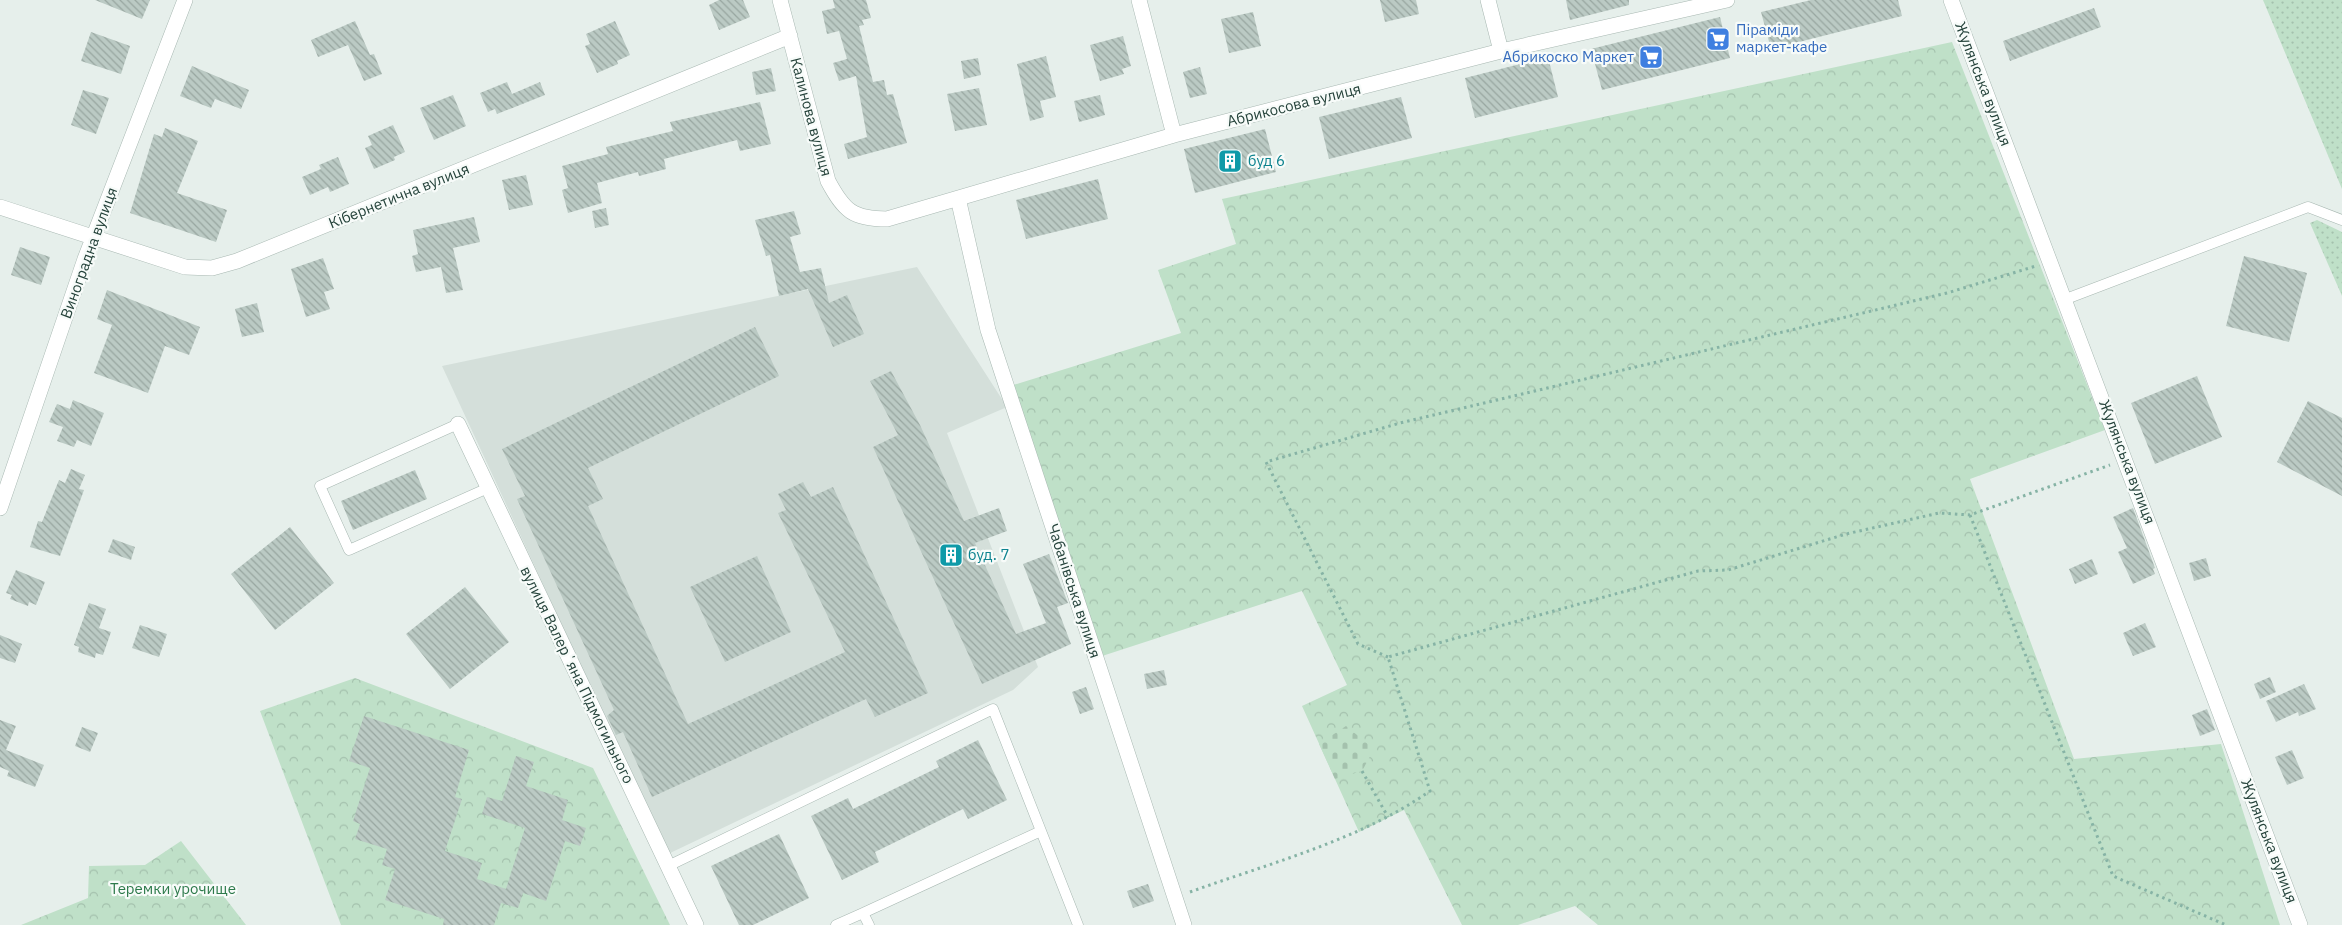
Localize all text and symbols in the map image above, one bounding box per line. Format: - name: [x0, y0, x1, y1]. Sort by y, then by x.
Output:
- street label: Жулянська вулиця: [1951, 19, 2016, 149]
- place label: Піраміди маркет-кафе: [1736, 20, 1827, 56]
- supermarket icon: Піраміди маркет-кафе: [1705, 26, 1731, 52]
- supermarket icon: Абрикоско Маркет: [1638, 44, 1664, 70]
- place label: Абрикоско Маркет: [1503, 47, 1634, 66]
- street label: Калинова вулиця: [786, 55, 836, 178]
- street label: Абрикосова вулиця: [1225, 79, 1363, 130]
- building icon: буд 6: [1217, 148, 1243, 174]
- place label: буд 6: [1248, 151, 1285, 170]
- street label: Кібернетична вулиця: [326, 159, 472, 232]
- street label: Виноградна вулиця: [56, 184, 121, 321]
- street label: Жулянська вулиця: [2095, 397, 2160, 527]
- street label: Чабанівська вулиця: [1044, 521, 1105, 660]
- building icon: буд. 7: [938, 542, 964, 568]
- place label: буд. 7: [968, 545, 1010, 564]
- street label: вулиця Валерʼяна Підмогильного: [516, 563, 638, 787]
- street label: Жулянська вулиця: [2237, 776, 2302, 906]
- park label: Теремки урочище: [110, 879, 236, 898]

